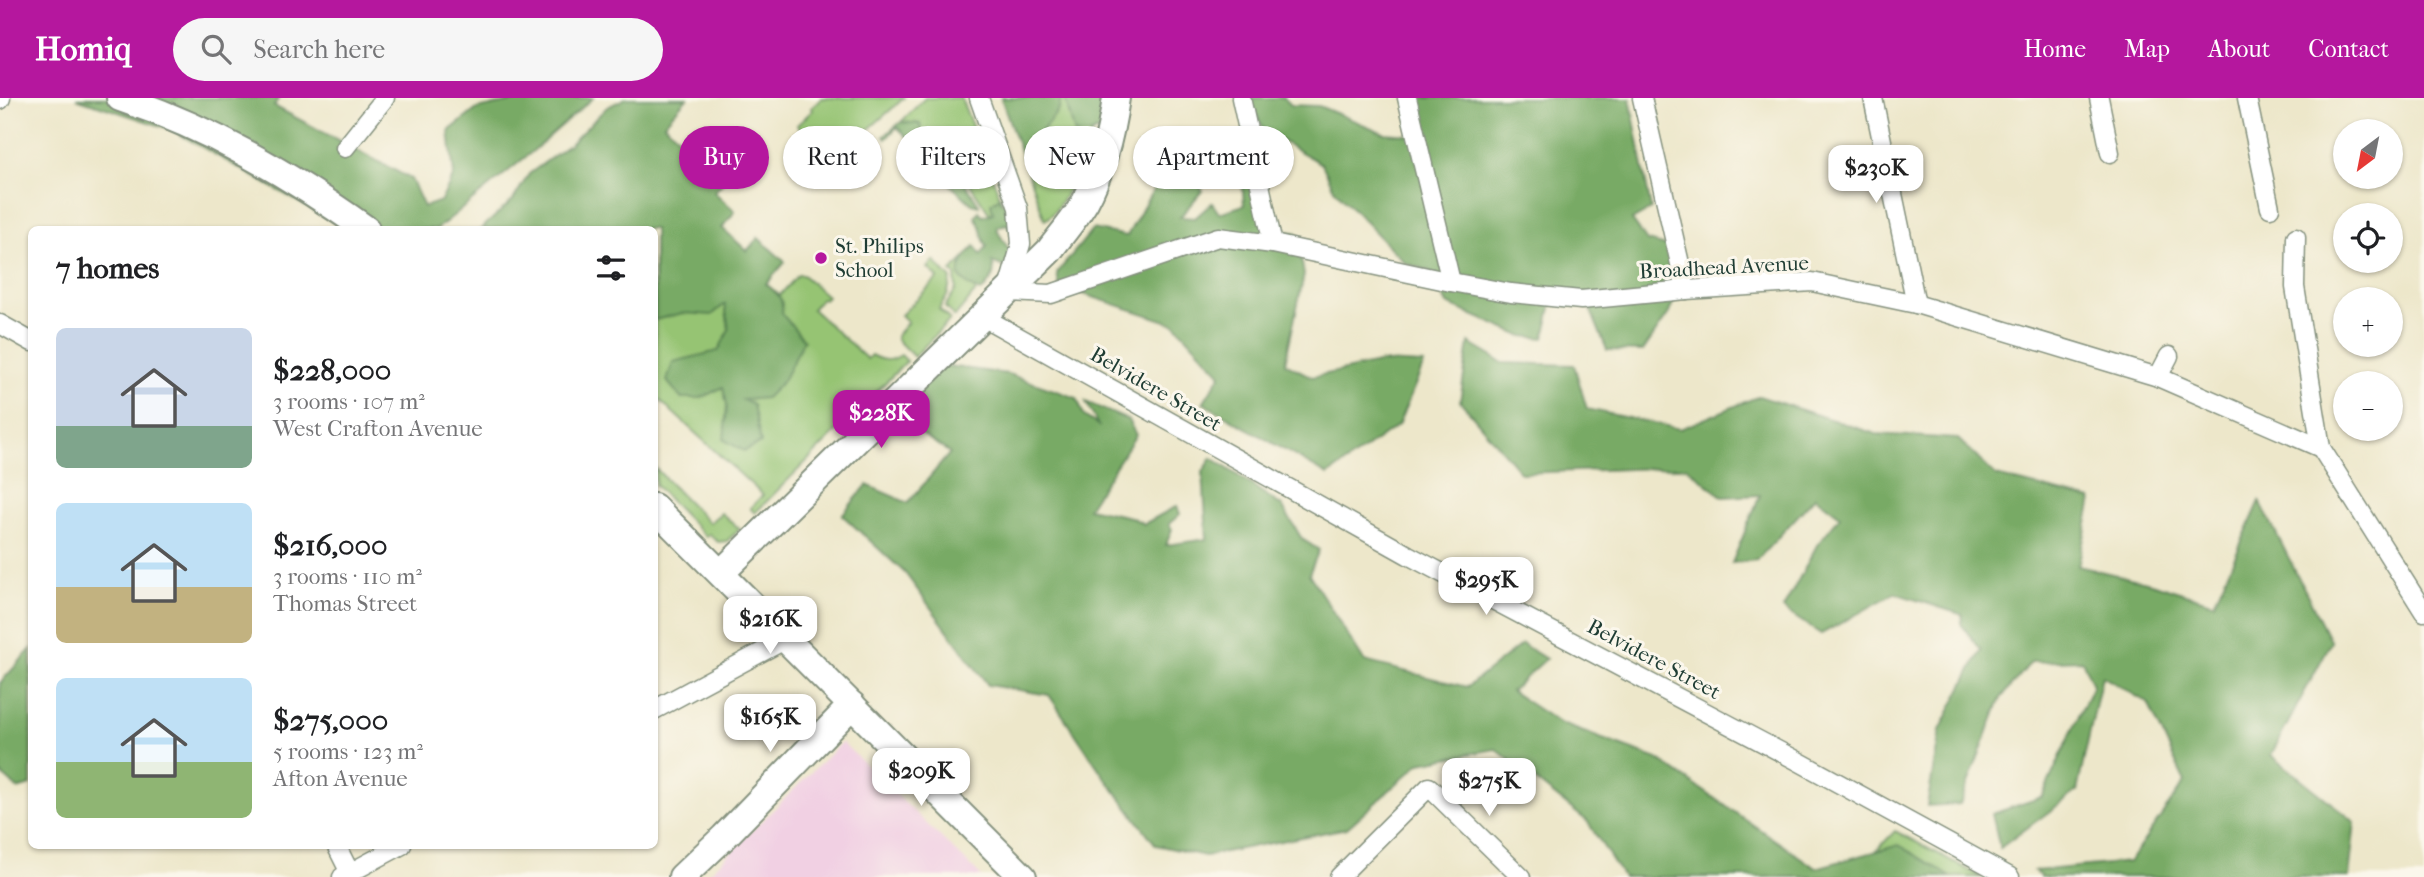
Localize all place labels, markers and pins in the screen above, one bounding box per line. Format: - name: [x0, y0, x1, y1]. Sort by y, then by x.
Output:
- pin: $230K: [1827, 146, 1925, 205]
- place label: St. Philips School: [835, 234, 924, 282]
- marker: St. Philips School: [813, 250, 829, 266]
- pin: $228K: [832, 390, 930, 450]
- pin: $295K: [1437, 558, 1535, 617]
- pin: $216K: [721, 596, 819, 656]
- pin: $165K: [721, 694, 819, 754]
- pin: $209K: [872, 748, 970, 808]
- pin: $275K: [1440, 758, 1538, 818]

